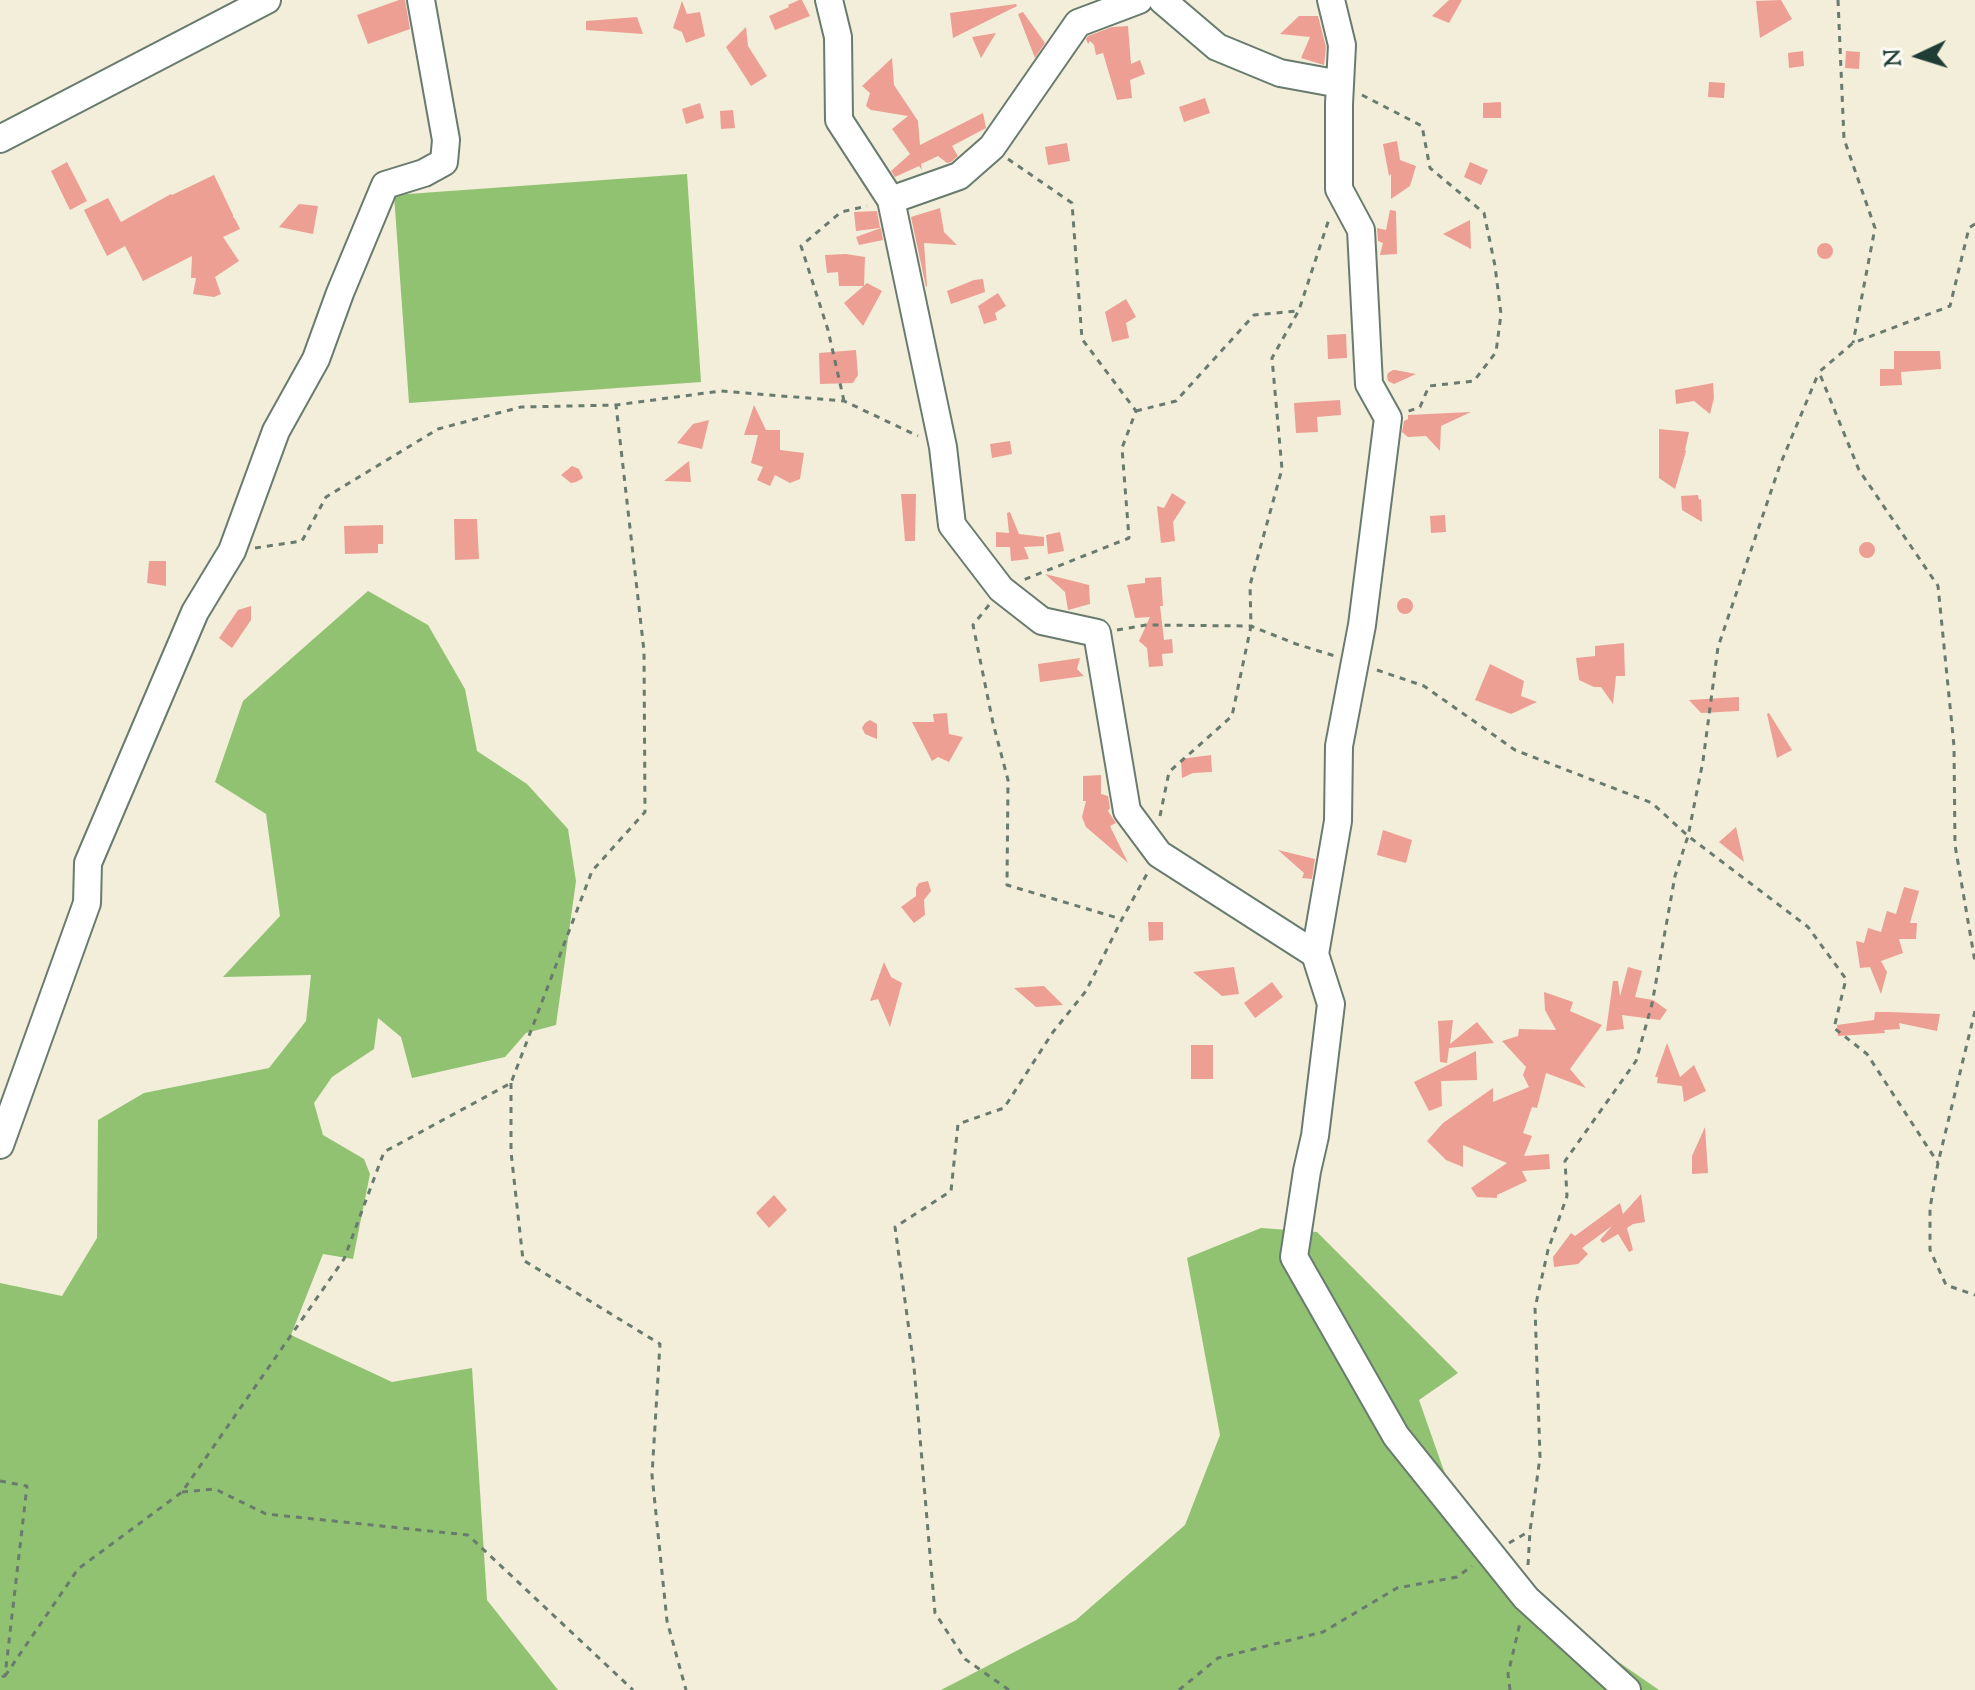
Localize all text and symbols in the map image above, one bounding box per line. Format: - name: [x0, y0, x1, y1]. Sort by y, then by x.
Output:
- north arrow: [1879, 16, 1959, 96]
- text: N: [1878, 48, 1912, 68]

